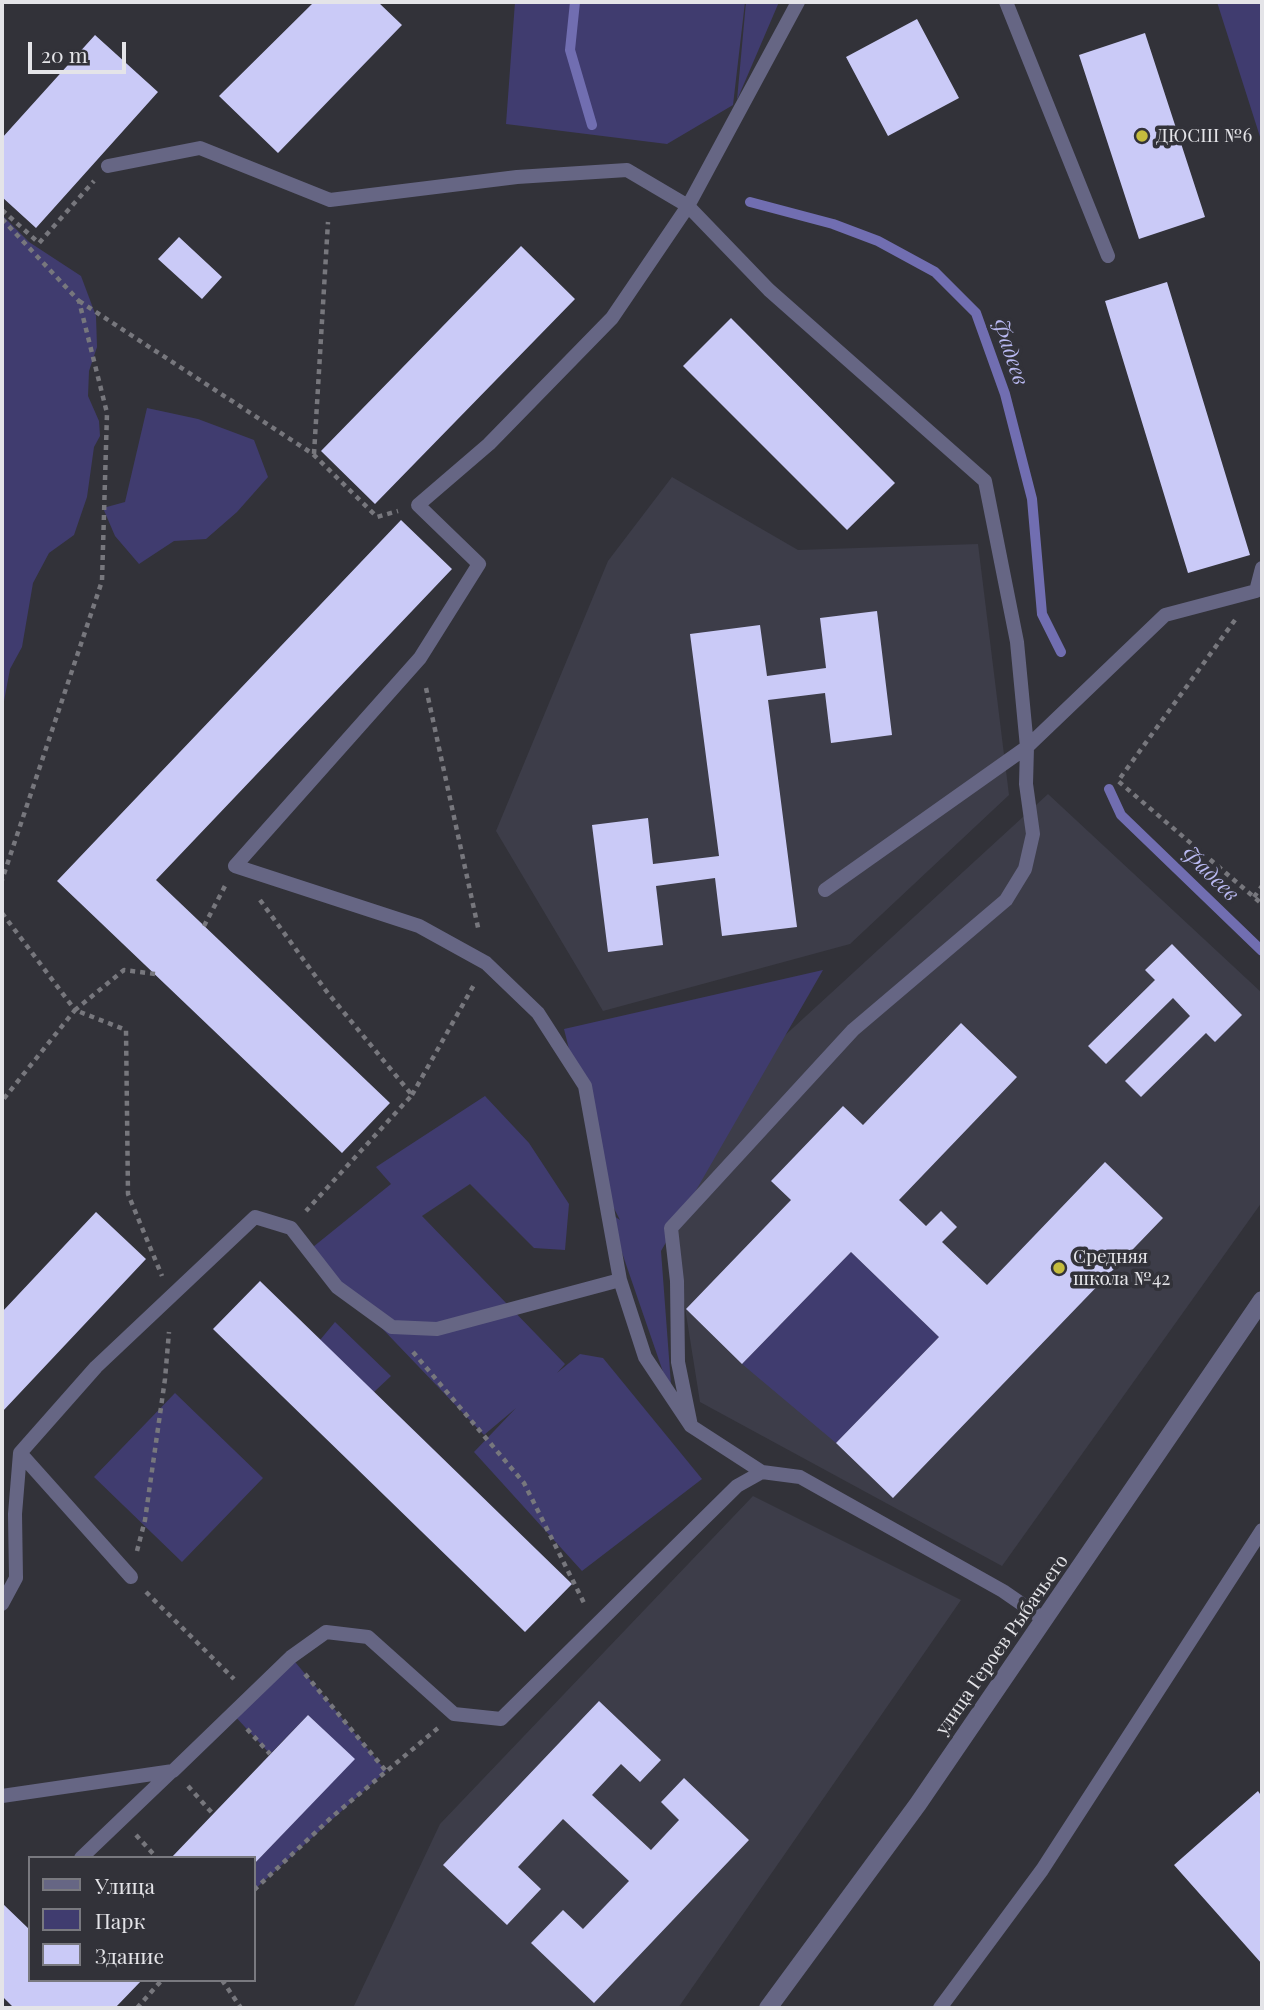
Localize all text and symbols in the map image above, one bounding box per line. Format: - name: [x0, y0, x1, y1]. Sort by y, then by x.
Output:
- scale bar: [32, 28, 130, 72]
- text: 20 m: [41, 40, 88, 68]
- place label: ДЮСШ №6: [1156, 125, 1252, 147]
- marker: ДЮСШ №6: [1134, 128, 1150, 144]
- water label: Фадеев: [987, 315, 1033, 389]
- water label: Фадеев: [1176, 841, 1244, 907]
- place label: Средняя школа №42: [1073, 1246, 1170, 1290]
- marker: Средняя школа №42: [1051, 1260, 1067, 1276]
- street label: улица Героев Рыбачьего: [931, 1550, 1073, 1740]
- legend: [28, 1856, 256, 1982]
- text: Улица: [95, 1871, 155, 1899]
- text: Парк: [95, 1906, 145, 1934]
- text: Здание: [95, 1941, 164, 1969]

